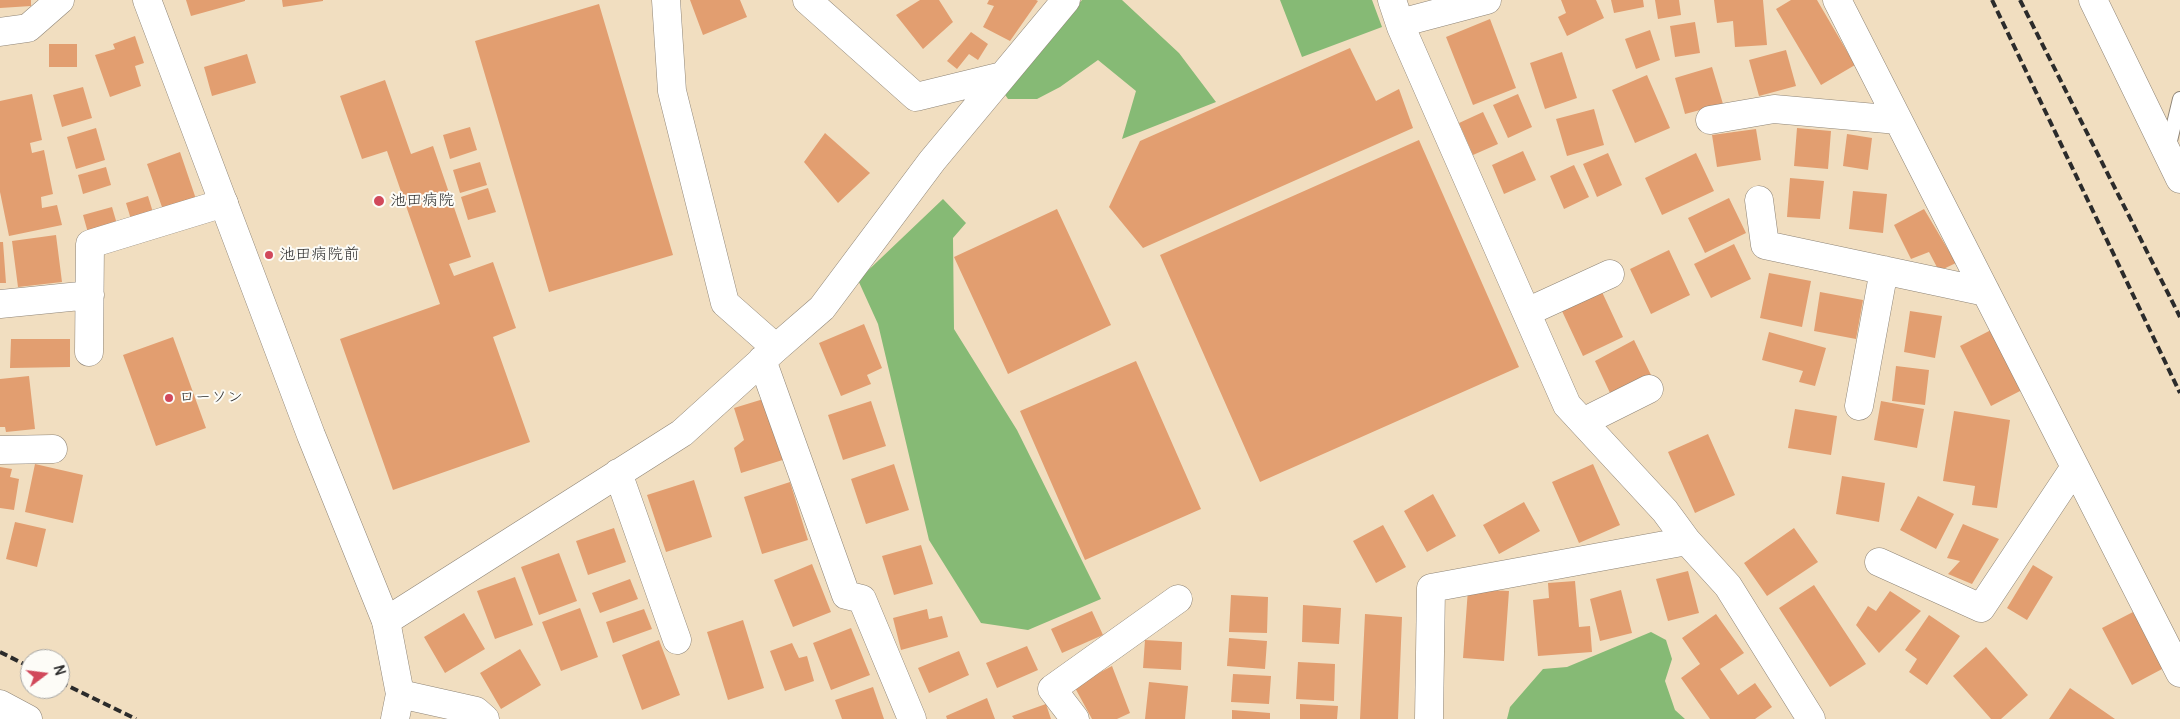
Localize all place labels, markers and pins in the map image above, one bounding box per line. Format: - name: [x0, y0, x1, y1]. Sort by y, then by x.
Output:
- place label: 池田病院: [390, 191, 454, 211]
- marker: 池田病院: [372, 194, 386, 208]
- place label: 池田病院前: [279, 245, 359, 265]
- marker: 池田病院前: [263, 249, 275, 261]
- place label: ローソン: [179, 388, 243, 408]
- marker: ローソン: [163, 392, 175, 404]

